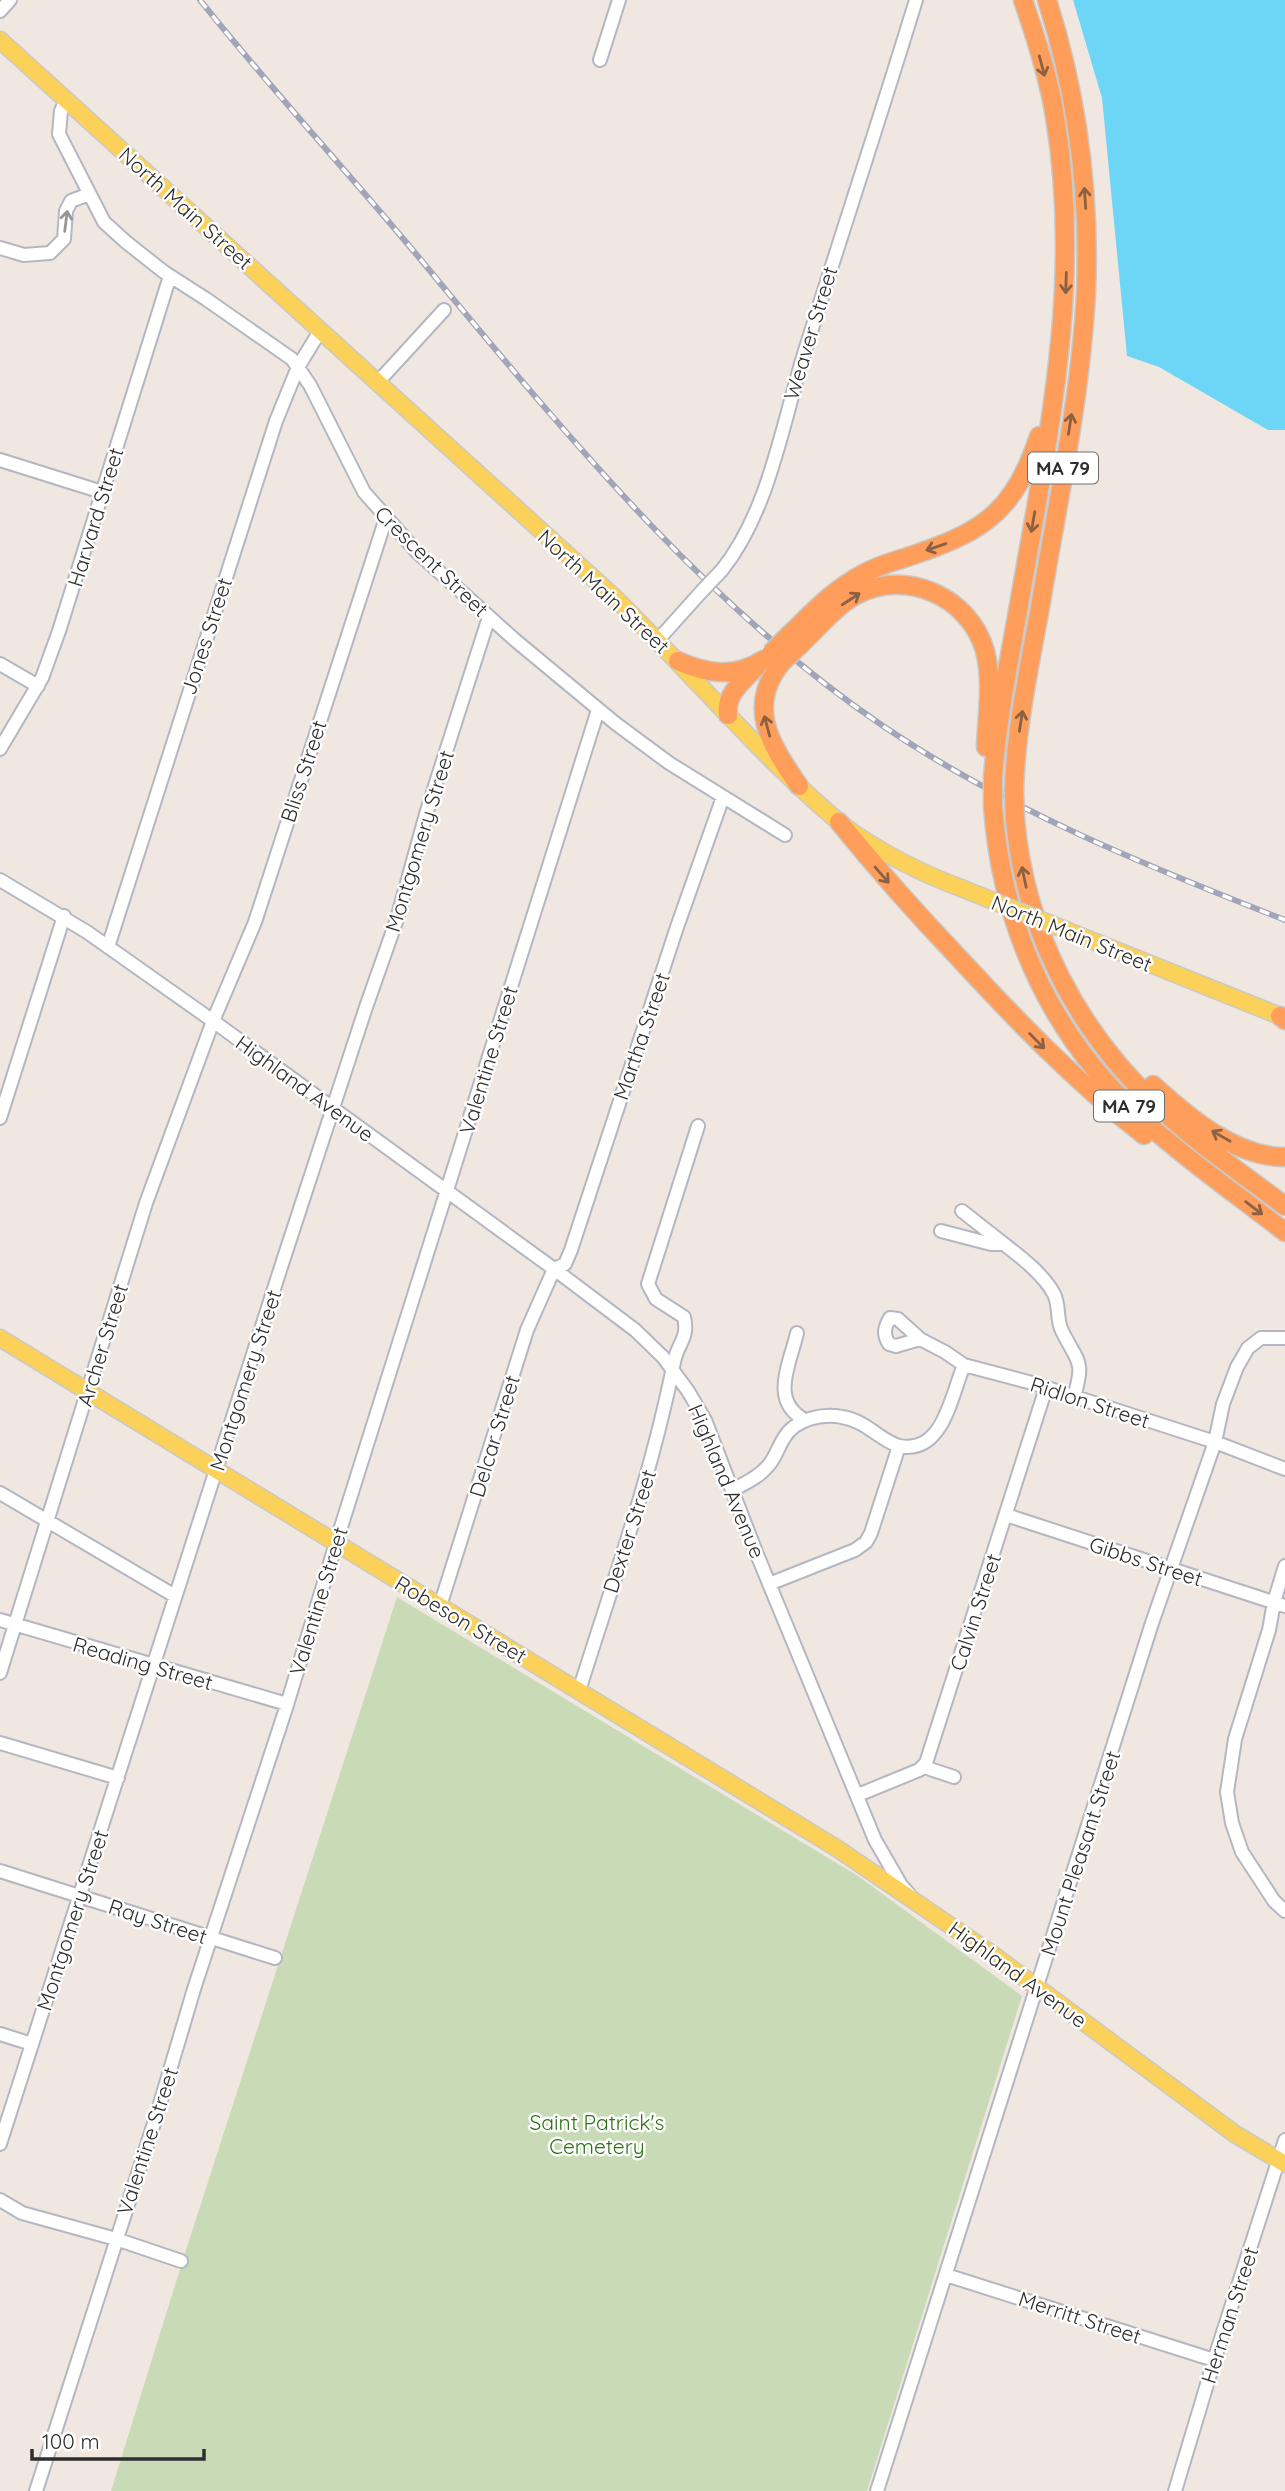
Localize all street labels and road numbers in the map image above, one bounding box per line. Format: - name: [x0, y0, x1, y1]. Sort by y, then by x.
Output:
- street label: North Main Street: [114, 141, 258, 275]
- street label: Weaver Street: [777, 263, 843, 403]
- street label: Harvard Street: [61, 444, 129, 590]
- road number: MA 79: [1028, 453, 1098, 484]
- street label: Crescent Street: [370, 500, 494, 622]
- street label: North Main Street: [533, 523, 675, 659]
- street label: Jones Street: [175, 574, 237, 698]
- street label: Bliss Street: [274, 717, 332, 825]
- street label: Montgomery Street: [379, 747, 459, 935]
- street label: North Main Street: [988, 889, 1156, 977]
- street label: Martha Street: [607, 969, 675, 1103]
- street label: Valentine Street: [453, 983, 523, 1137]
- street label: Highland Avenue: [231, 1029, 379, 1147]
- road number: MA 79: [1094, 1090, 1164, 1122]
- street label: Archer Street: [71, 1280, 133, 1410]
- street label: Montgomery Street: [203, 1286, 287, 1474]
- street label: Ridlon Street: [1027, 1370, 1153, 1434]
- street label: Delcar Street: [463, 1372, 525, 1500]
- street label: Highland Avenue: [683, 1400, 771, 1562]
- street label: Dexter Street: [597, 1466, 661, 1596]
- street label: Valentine Street: [283, 1524, 353, 1678]
- street label: Gibbs Street: [1086, 1530, 1206, 1592]
- street label: Calvin Street: [944, 1550, 1006, 1674]
- street label: Robeson Street: [390, 1569, 532, 1669]
- street label: Reading Street: [70, 1631, 216, 1695]
- street label: Mount Pleasant Street: [1035, 1747, 1125, 1959]
- street label: Montgomery Street: [30, 1826, 114, 2014]
- street label: Ray Street: [106, 1893, 210, 1949]
- street label: Highland Avenue: [944, 1915, 1092, 2033]
- street label: Valentine Street: [111, 2064, 183, 2218]
- street label: Herman Street: [1195, 2243, 1263, 2387]
- street label: Merritt Street: [1015, 2285, 1145, 2349]

